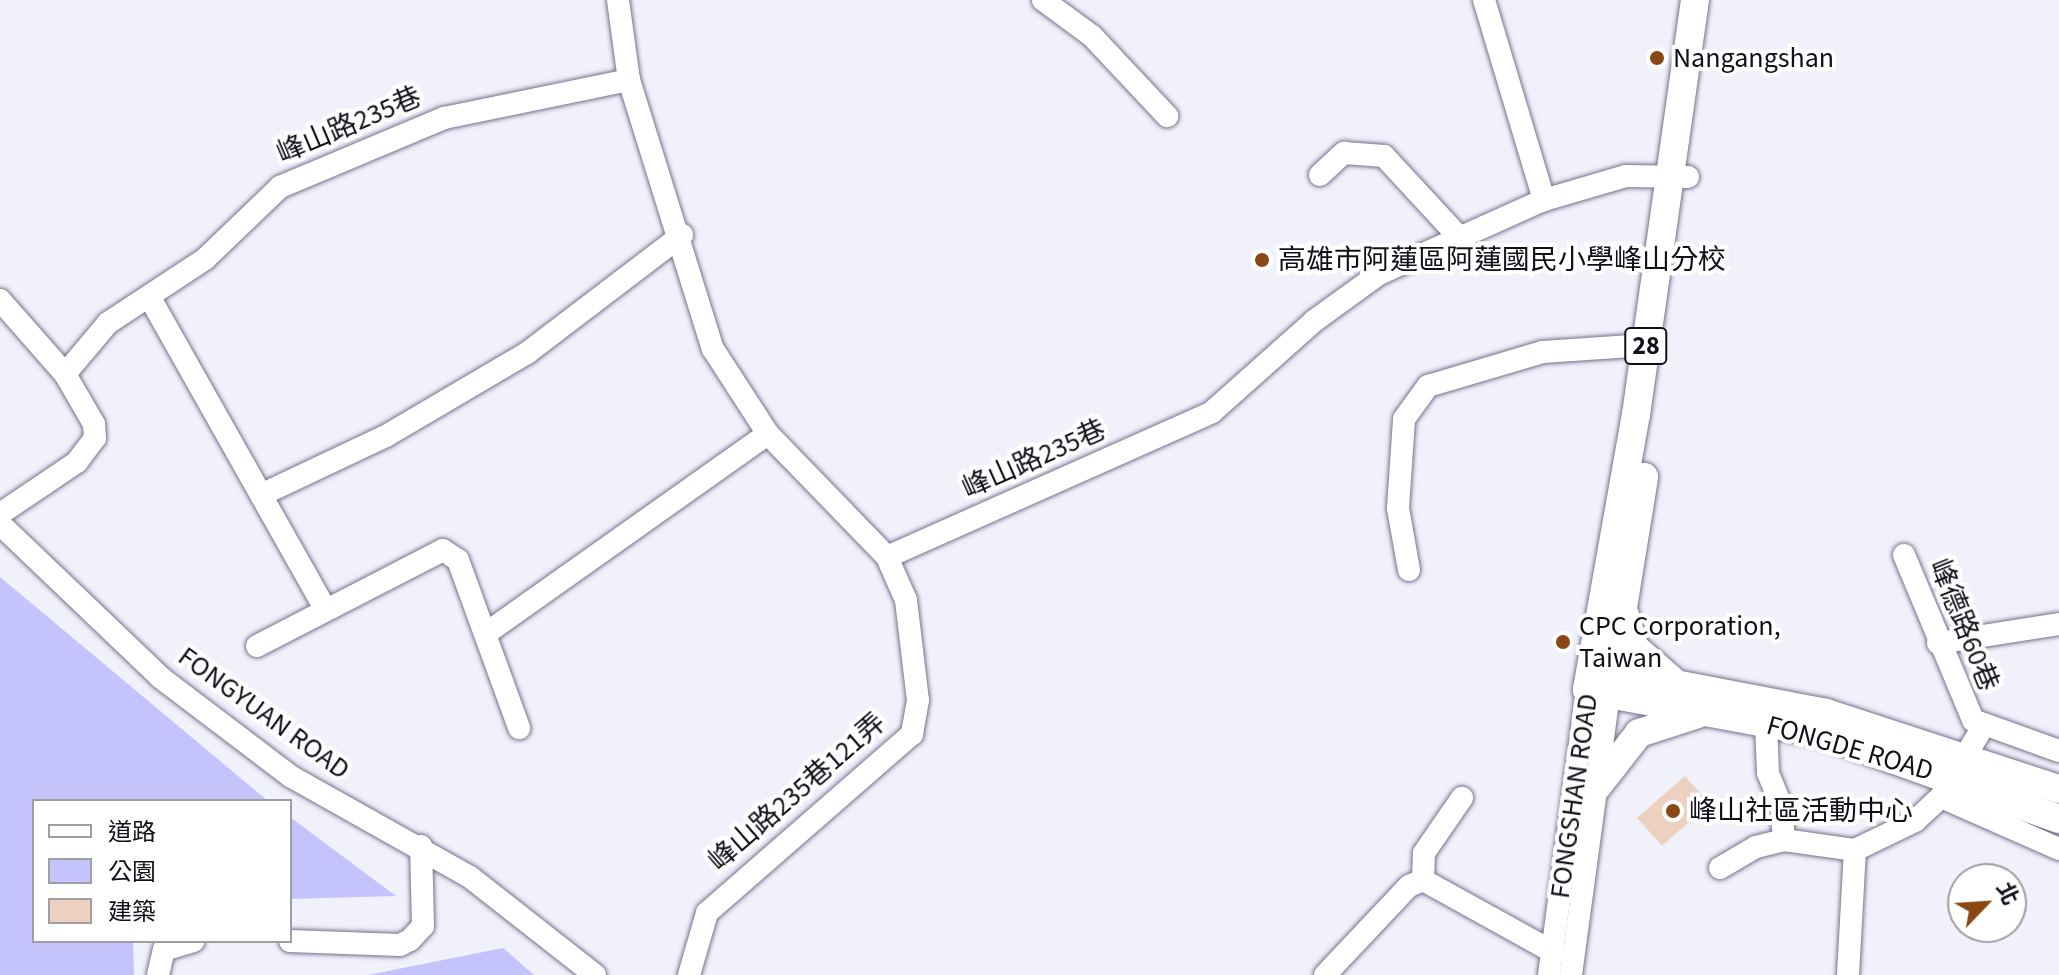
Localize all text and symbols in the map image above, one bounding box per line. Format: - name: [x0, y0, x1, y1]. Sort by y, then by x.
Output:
- place label: Nangangshan: [1673, 41, 1834, 75]
- marker: Nangangshan: [1648, 49, 1666, 67]
- street label: 峰山路235巷: [272, 79, 426, 171]
- place label: 高雄市阿蓮區阿蓮國民小學峰山分校: [1278, 243, 1726, 277]
- marker: 高雄市阿蓮區阿蓮國民小學峰山分校: [1253, 251, 1271, 269]
- road number: 28: [1624, 324, 1668, 368]
- street label: 峰山路235巷: [957, 412, 1111, 506]
- street label: 峰德路60巷: [1922, 554, 2006, 696]
- place label: CPC Corporation, Taiwan: [1579, 609, 1781, 675]
- marker: CPC Corporation, Taiwan: [1554, 633, 1572, 651]
- street label: FONGYUAN ROAD: [172, 640, 356, 786]
- street label: FONGSHAN ROAD: [1543, 691, 1605, 901]
- street label: 峰山路235巷121弄: [702, 706, 892, 878]
- street label: FONGDE ROAD: [1763, 708, 1937, 788]
- place label: 峰山社區活動中心: [1689, 794, 1913, 828]
- legend: [32, 799, 292, 943]
- marker: 峰山社區活動中心: [1664, 802, 1682, 820]
- text: 道路: [108, 815, 156, 850]
- text: 公園: [108, 855, 156, 890]
- north arrow: [1947, 863, 2027, 943]
- text: 北: [1988, 877, 2026, 910]
- text: 建築: [108, 895, 156, 930]

